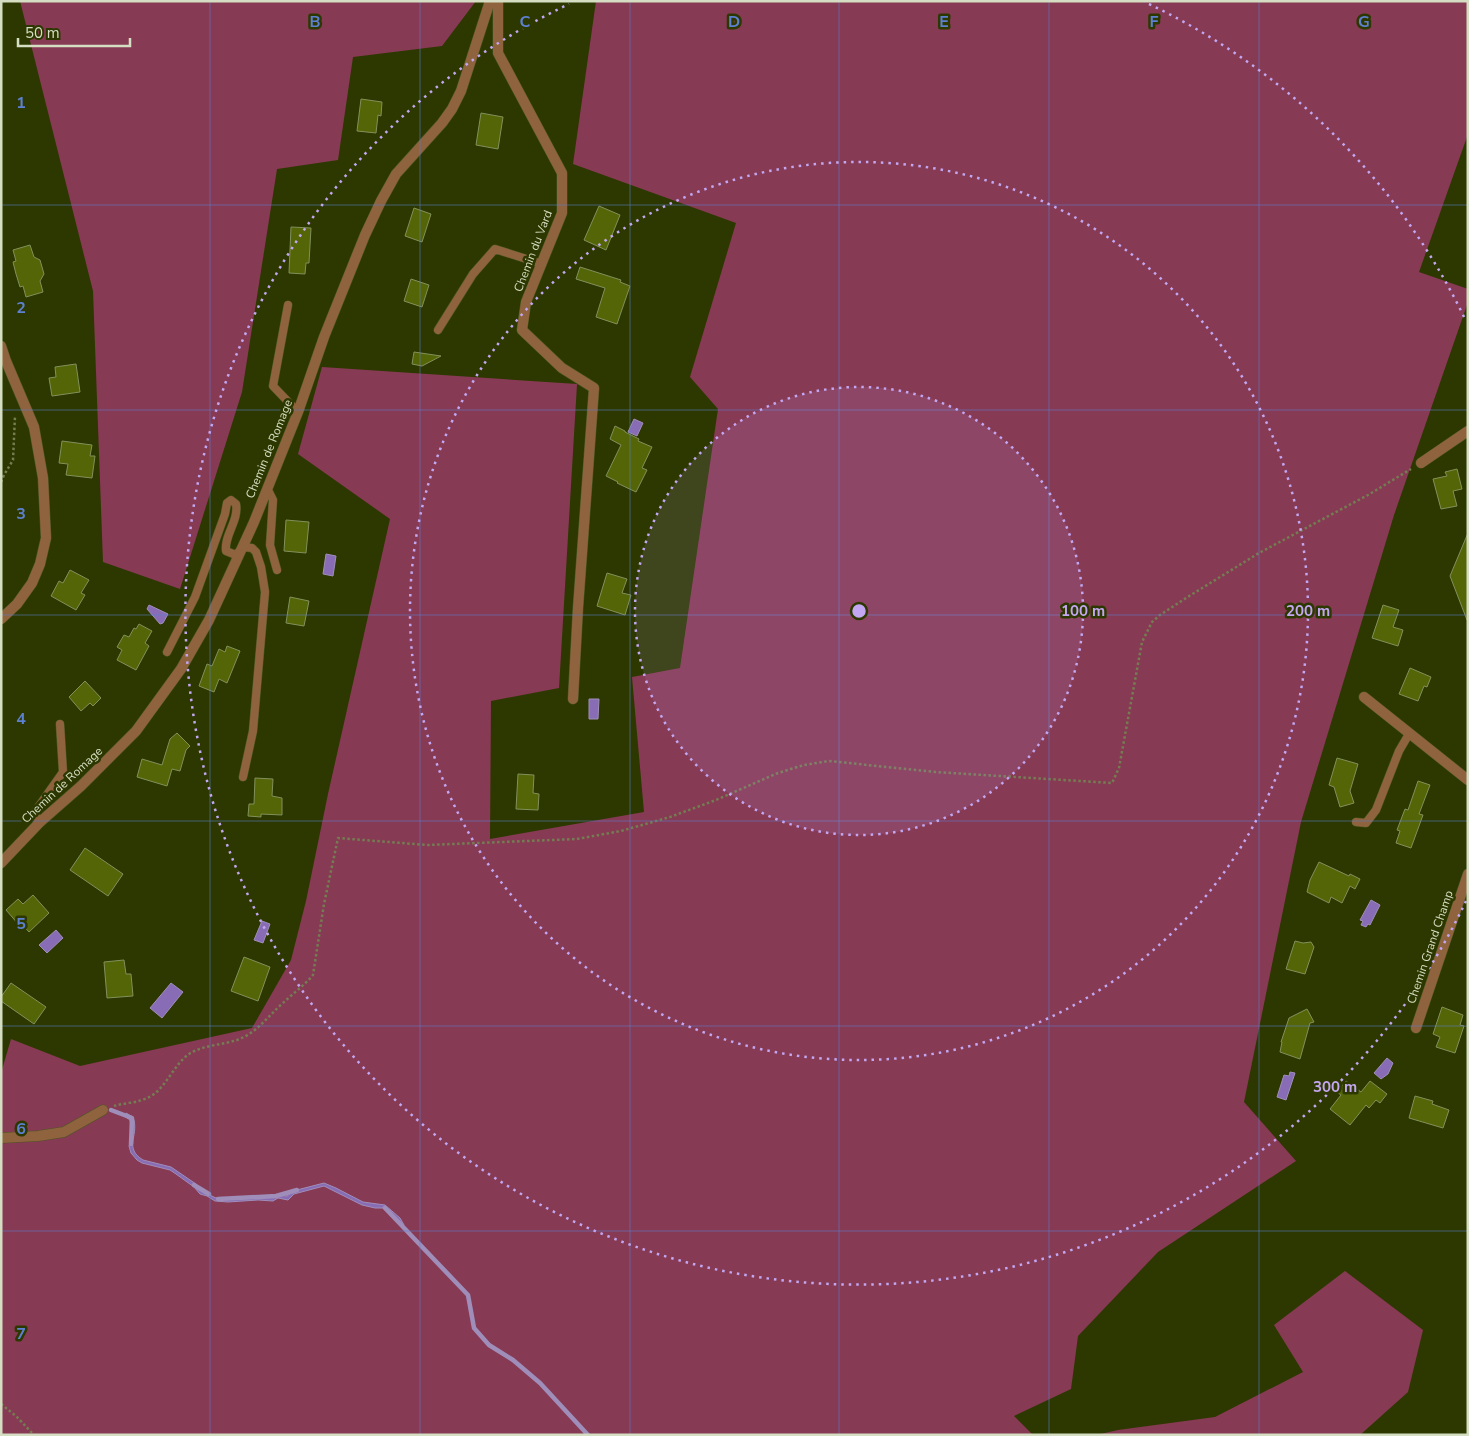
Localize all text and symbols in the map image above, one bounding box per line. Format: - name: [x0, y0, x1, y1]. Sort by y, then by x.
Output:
- text: B: [309, 11, 321, 33]
- text: C: [520, 11, 531, 33]
- text: D: [728, 11, 740, 33]
- text: E: [939, 11, 949, 33]
- text: F: [1150, 11, 1159, 33]
- text: G: [1358, 11, 1370, 33]
- scale bar: [18, 15, 130, 47]
- text: 50 m: [25, 23, 60, 43]
- text: 1: [16, 92, 26, 114]
- street label: Chemin du Vard: [510, 208, 556, 294]
- text: 2: [16, 297, 26, 319]
- street label: Chemin de Romage: [242, 397, 296, 501]
- text: 3: [16, 503, 26, 525]
- text: 100 m: [1061, 601, 1105, 621]
- text: 200 m: [1286, 601, 1330, 621]
- centre of rings: [850, 602, 868, 620]
- text: 4: [16, 708, 26, 730]
- street label: Chemin de Romage: [18, 743, 106, 827]
- street label: Chemin Grand Champ: [1403, 888, 1457, 1006]
- text: 5: [16, 913, 26, 935]
- text: 300 m: [1313, 1077, 1357, 1097]
- text: 6: [16, 1118, 26, 1140]
- text: 7: [16, 1323, 26, 1345]

